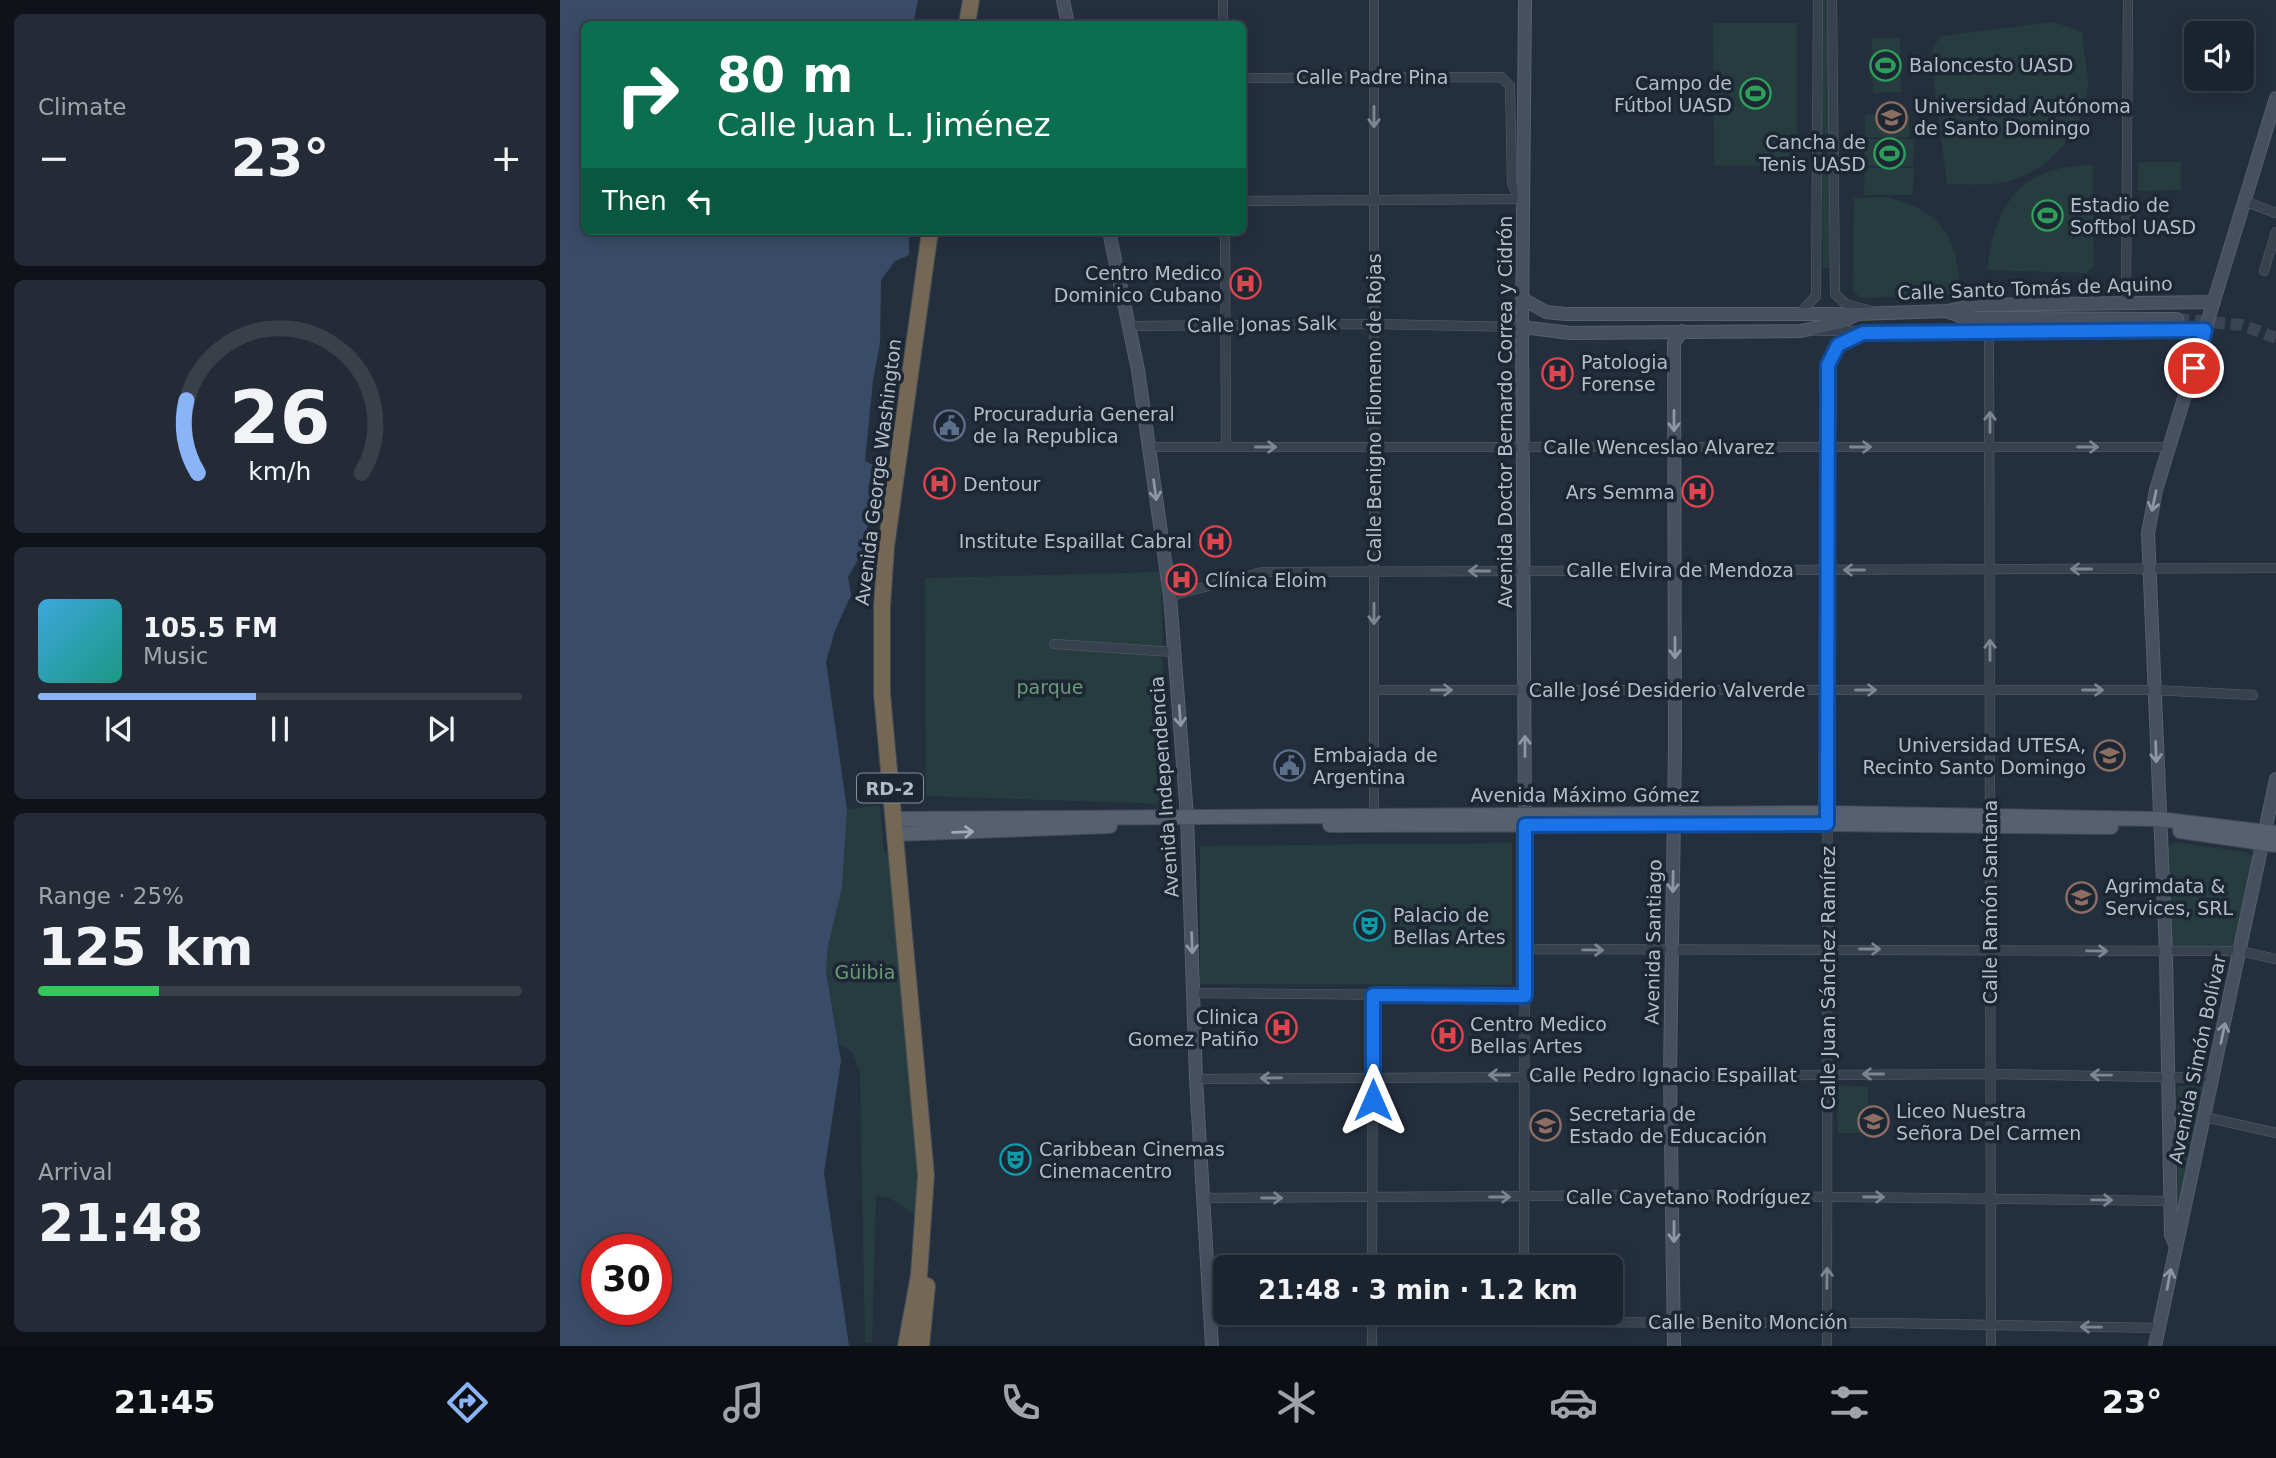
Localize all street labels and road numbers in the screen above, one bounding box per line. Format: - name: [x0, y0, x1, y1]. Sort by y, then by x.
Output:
- street label: Calle Padre Pina: [1296, 66, 1448, 88]
- street label: Avenida Doctor Bernardo Correa y Cidrón: [1494, 216, 1516, 608]
- street label: Calle Benigno Filomeno de Rojas: [1363, 253, 1385, 563]
- street label: Calle Santo Tomás de Aquino: [1897, 272, 2173, 304]
- street label: Calle Jonas Salk: [1187, 312, 1337, 336]
- street label: Avenida George Washington: [851, 337, 905, 607]
- street label: Calle Wenceslao Alvarez: [1543, 436, 1775, 458]
- street label: Calle Elvira de Mendoza: [1566, 559, 1794, 581]
- street label: Avenida Independencia: [1145, 675, 1183, 899]
- street label: Calle José Desiderio Valverde: [1529, 679, 1805, 701]
- road number: RD-2: [857, 774, 923, 802]
- street label: Avenida Máximo Gómez: [1470, 784, 1700, 806]
- street label: Calle Ramón Santana: [1979, 800, 2001, 1004]
- street label: Calle Juan Sánchez Ramírez: [1817, 846, 1839, 1110]
- street label: Avenida Santiago: [1641, 859, 1665, 1025]
- street label: Avenida Simón Bolívar: [2164, 952, 2230, 1166]
- street label: Calle Pedro Ignacio Espaillat: [1529, 1064, 1797, 1086]
- street label: Calle Cayetano Rodríguez: [1566, 1186, 1810, 1208]
- street label: Calle Benito Monción: [1648, 1311, 1848, 1333]

